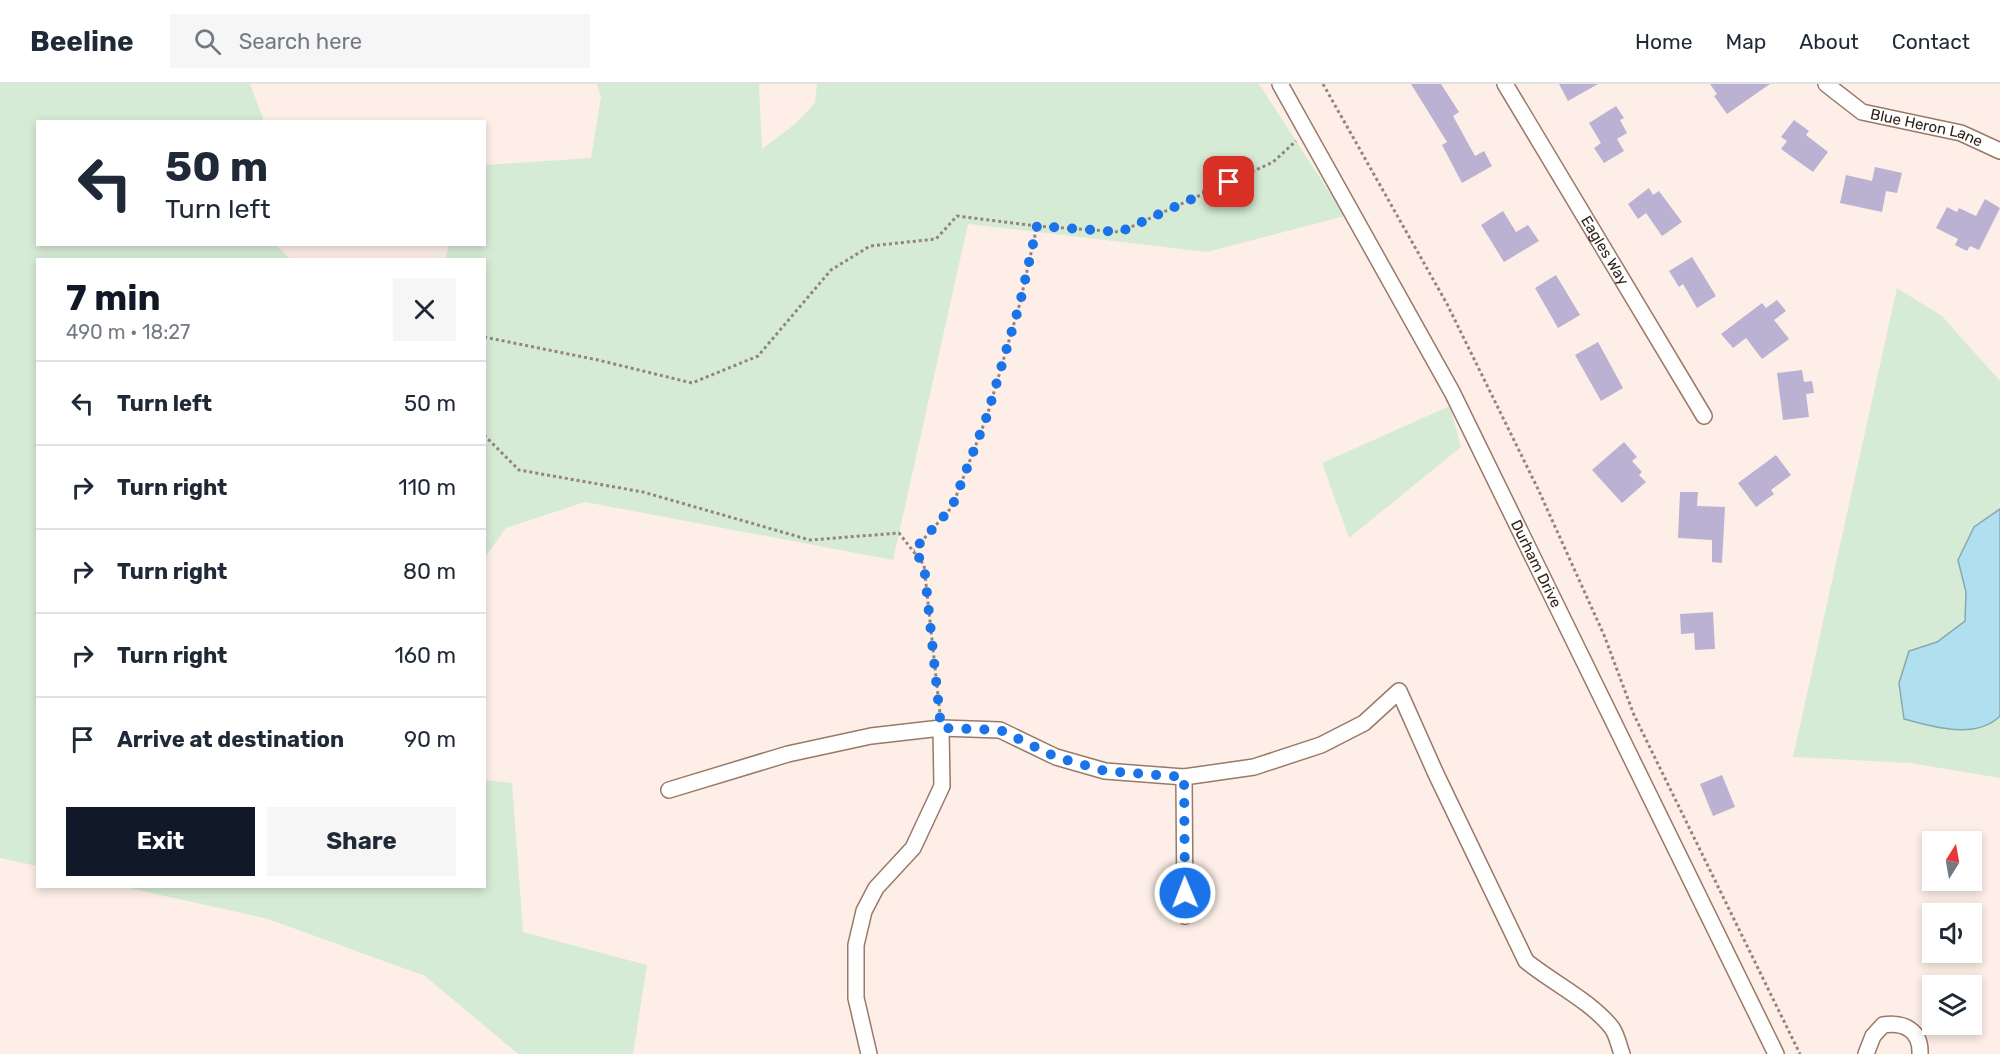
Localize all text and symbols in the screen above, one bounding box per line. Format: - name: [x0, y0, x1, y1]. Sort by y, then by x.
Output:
- search box: [170, 14, 590, 68]
- text: Beeline: [30, 25, 134, 58]
- icon: search: [191, 25, 224, 58]
- text: Search here: [239, 28, 362, 55]
- text: Home: [1635, 29, 1692, 54]
- text: Map: [1725, 29, 1766, 54]
- text: About: [1799, 29, 1859, 54]
- text: Contact: [1892, 29, 1970, 54]
- street label: Blue Heron Lane: [1869, 105, 1985, 151]
- text: 50 m: [165, 142, 268, 192]
- icon: left: [66, 144, 144, 222]
- pin: [1203, 156, 1254, 207]
- icon: arrive: [1212, 165, 1245, 198]
- text: Turn left: [165, 193, 270, 225]
- street label: Eagles Way: [1577, 213, 1632, 288]
- text: 7 min: [66, 276, 161, 319]
- button: close: [393, 278, 456, 341]
- text: 490 m · 18:27: [66, 320, 190, 344]
- icon: left: [66, 387, 99, 420]
- text: Turn left: [117, 390, 212, 417]
- text: 50 m: [404, 390, 456, 417]
- icon: right: [66, 471, 99, 504]
- text: Turn right: [117, 474, 227, 501]
- text: 110 m: [398, 474, 456, 501]
- street label: Durham Drive: [1507, 517, 1565, 611]
- icon: right: [66, 555, 99, 588]
- text: Turn right: [117, 558, 227, 585]
- text: 80 m: [403, 558, 456, 585]
- icon: right: [66, 639, 99, 672]
- text: Turn right: [117, 642, 227, 669]
- text: 160 m: [394, 642, 456, 669]
- icon: arrive: [66, 723, 99, 756]
- text: Arrive at destination: [117, 726, 344, 753]
- text: 90 m: [404, 726, 456, 753]
- button: Exit: [66, 807, 255, 876]
- button: Share: [267, 807, 456, 876]
- north arrow: [1922, 831, 1982, 891]
- map controls: [1922, 831, 1982, 1035]
- position arrow: [1153, 861, 1217, 925]
- button: sound: [1922, 903, 1982, 963]
- button: layers: [1922, 975, 1982, 1035]

